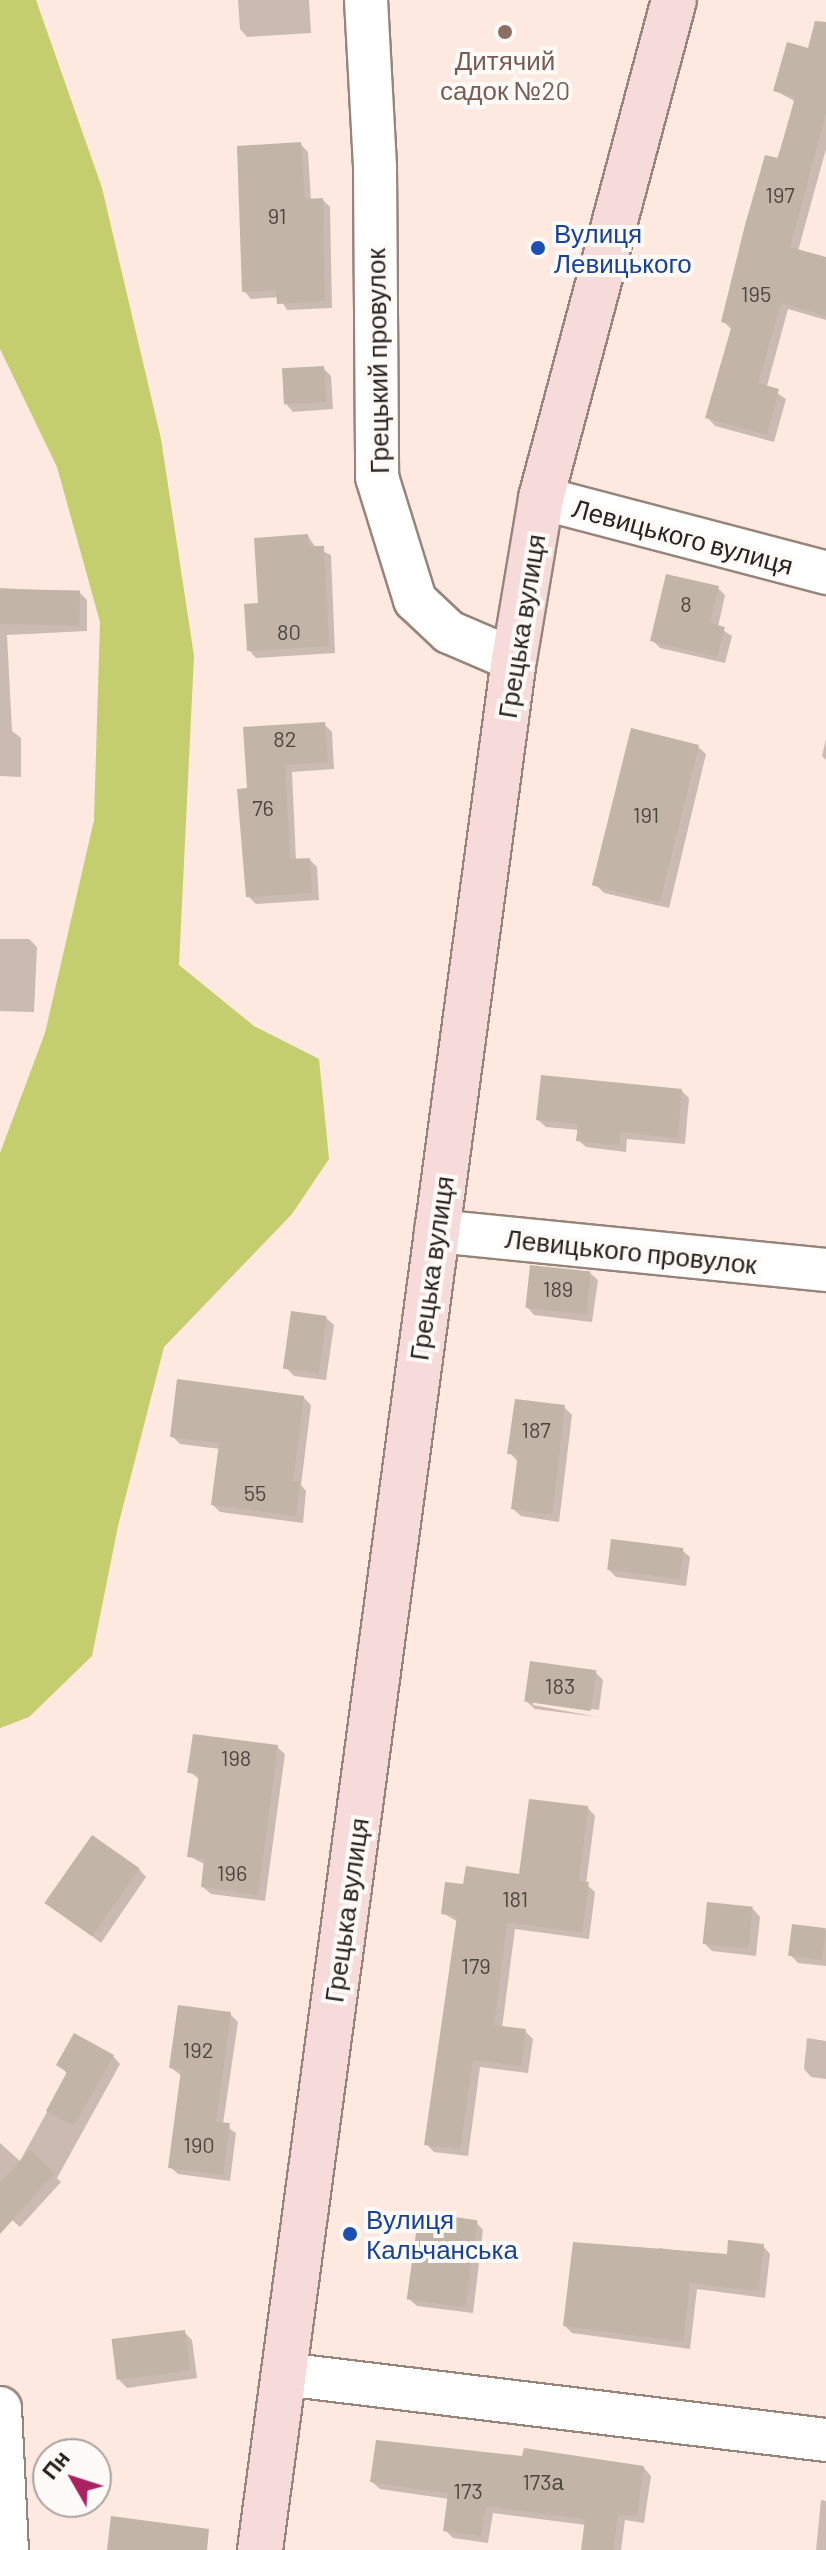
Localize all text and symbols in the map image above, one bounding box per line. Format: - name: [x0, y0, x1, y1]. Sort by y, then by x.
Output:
- marker: Дитячий садок №20: [496, 23, 514, 41]
- place label: Дитячий садок №20: [440, 44, 570, 106]
- house number: 197: [765, 182, 795, 208]
- house number: 91: [268, 203, 286, 229]
- place label: Вулиця Левицького: [554, 217, 692, 278]
- marker: Вулиця Левицького: [529, 239, 547, 257]
- street label: Грецький провулок: [359, 248, 395, 474]
- house number: 195: [741, 281, 771, 307]
- street label: Левицького вулиця: [569, 492, 797, 580]
- street label: Грецька вулиця: [491, 532, 551, 720]
- house number: 8: [680, 591, 692, 617]
- house number: 80: [277, 619, 301, 645]
- house number: 82: [273, 726, 297, 752]
- house number: 76: [252, 795, 274, 821]
- house number: 191: [633, 802, 659, 828]
- street label: Грецька вулиця: [403, 1174, 459, 1362]
- street label: Левицького провулок: [504, 1222, 758, 1280]
- house number: 189: [543, 1276, 573, 1302]
- house number: 187: [521, 1417, 551, 1443]
- house number: 55: [244, 1480, 266, 1506]
- house number: 183: [545, 1673, 575, 1699]
- house number: 198: [221, 1745, 251, 1771]
- street label: Грецька вулиця: [318, 1816, 374, 2004]
- house number: 196: [217, 1860, 247, 1886]
- house number: 181: [502, 1886, 528, 1912]
- house number: 179: [461, 1953, 491, 1979]
- house number: 192: [183, 2037, 213, 2063]
- house number: 190: [183, 2132, 215, 2158]
- place label: Вулиця Кальчанська: [366, 2203, 518, 2264]
- marker: Вулиця Кальчанська: [341, 2225, 359, 2243]
- north arrow: [32, 2438, 112, 2518]
- text: Пн: [36, 2445, 74, 2484]
- house number: 173а: [522, 2469, 564, 2495]
- house number: 173: [453, 2478, 483, 2504]

